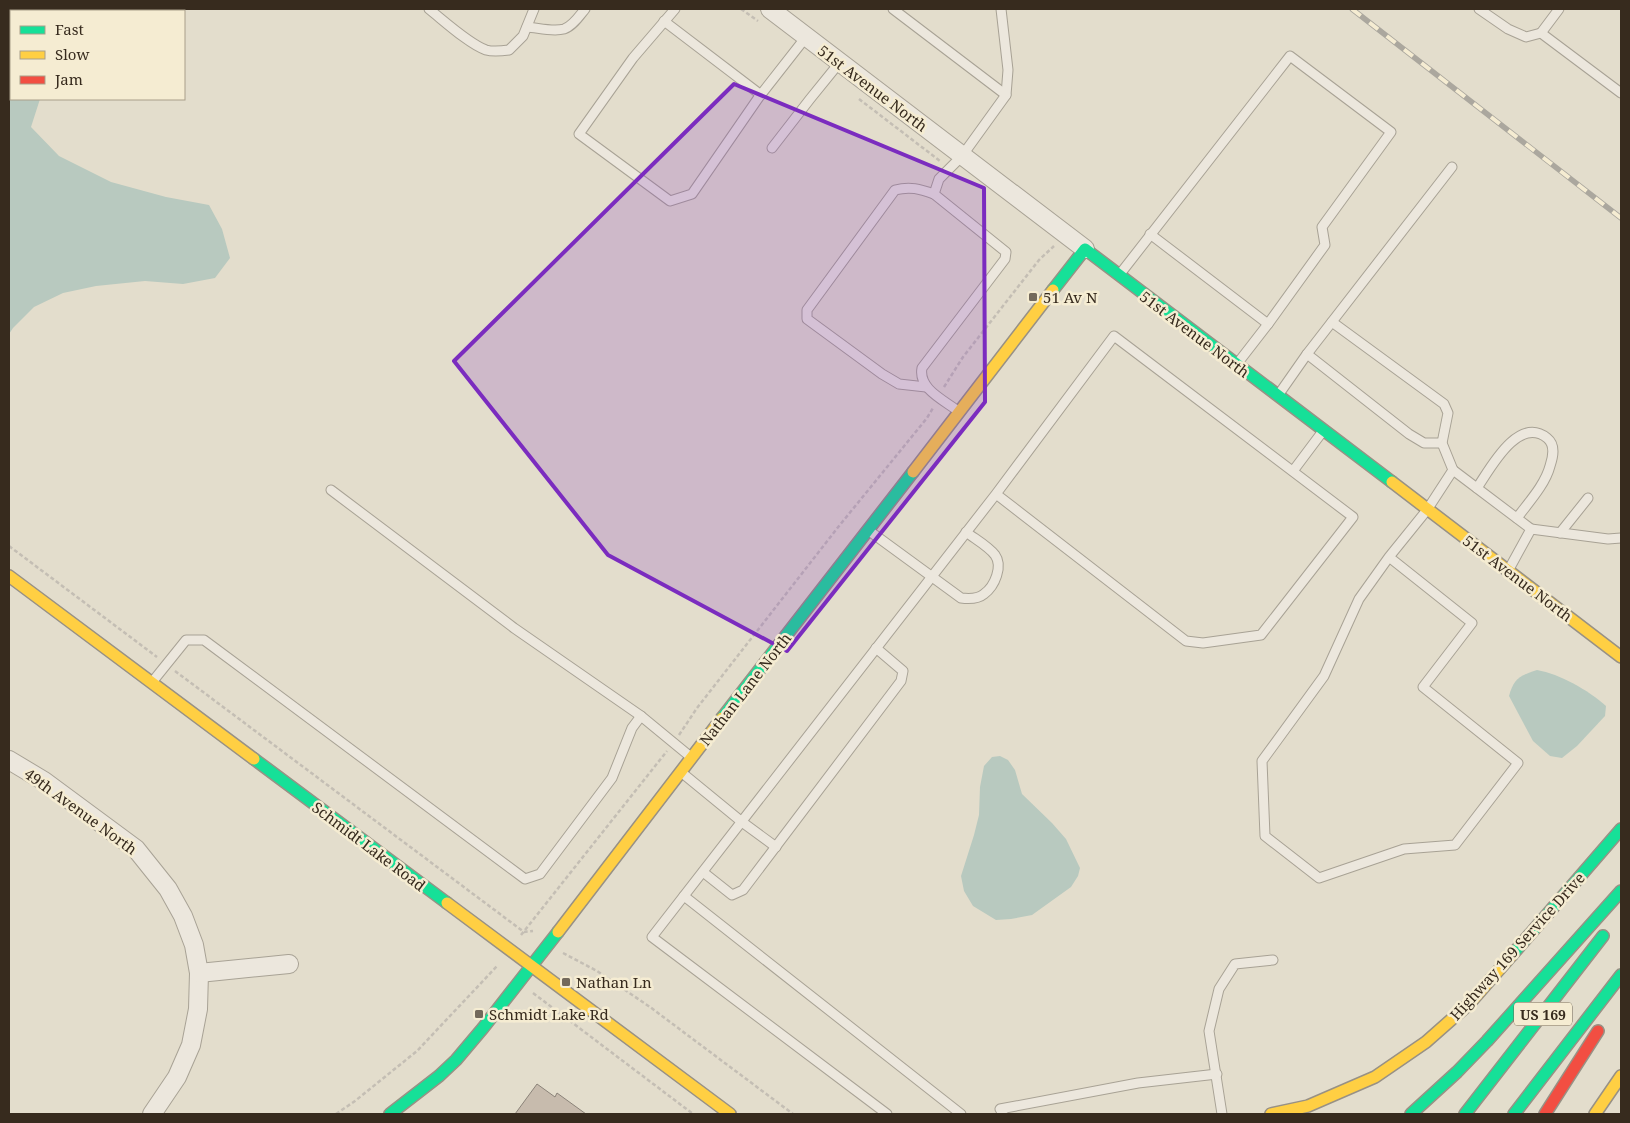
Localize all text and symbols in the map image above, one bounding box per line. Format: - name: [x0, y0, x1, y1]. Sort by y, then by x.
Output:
- legend: [10, 10, 185, 100]
- text: Fast: [55, 19, 84, 39]
- street label: 51st Avenue North: [814, 40, 932, 136]
- text: Slow: [55, 44, 89, 64]
- text: Jam: [54, 69, 83, 89]
- street label: 51st Avenue North: [1136, 286, 1254, 382]
- place label: 51 Av N: [1043, 287, 1098, 307]
- marker: 51 Av N: [1027, 291, 1039, 303]
- street label: 51st Avenue North: [1459, 530, 1577, 626]
- street label: Nathan Lane North: [695, 628, 796, 750]
- street label: 49th Avenue North: [21, 763, 142, 859]
- street label: Schmidt Lake Road: [308, 797, 430, 895]
- street label: Highway 169 Service Drive: [1445, 868, 1589, 1024]
- place label: Nathan Ln: [576, 972, 652, 992]
- marker: Nathan Ln: [560, 976, 572, 988]
- road number: US 169: [1514, 1002, 1572, 1026]
- place label: Schmidt Lake Rd: [489, 1004, 609, 1024]
- marker: Schmidt Lake Rd: [473, 1008, 485, 1020]

